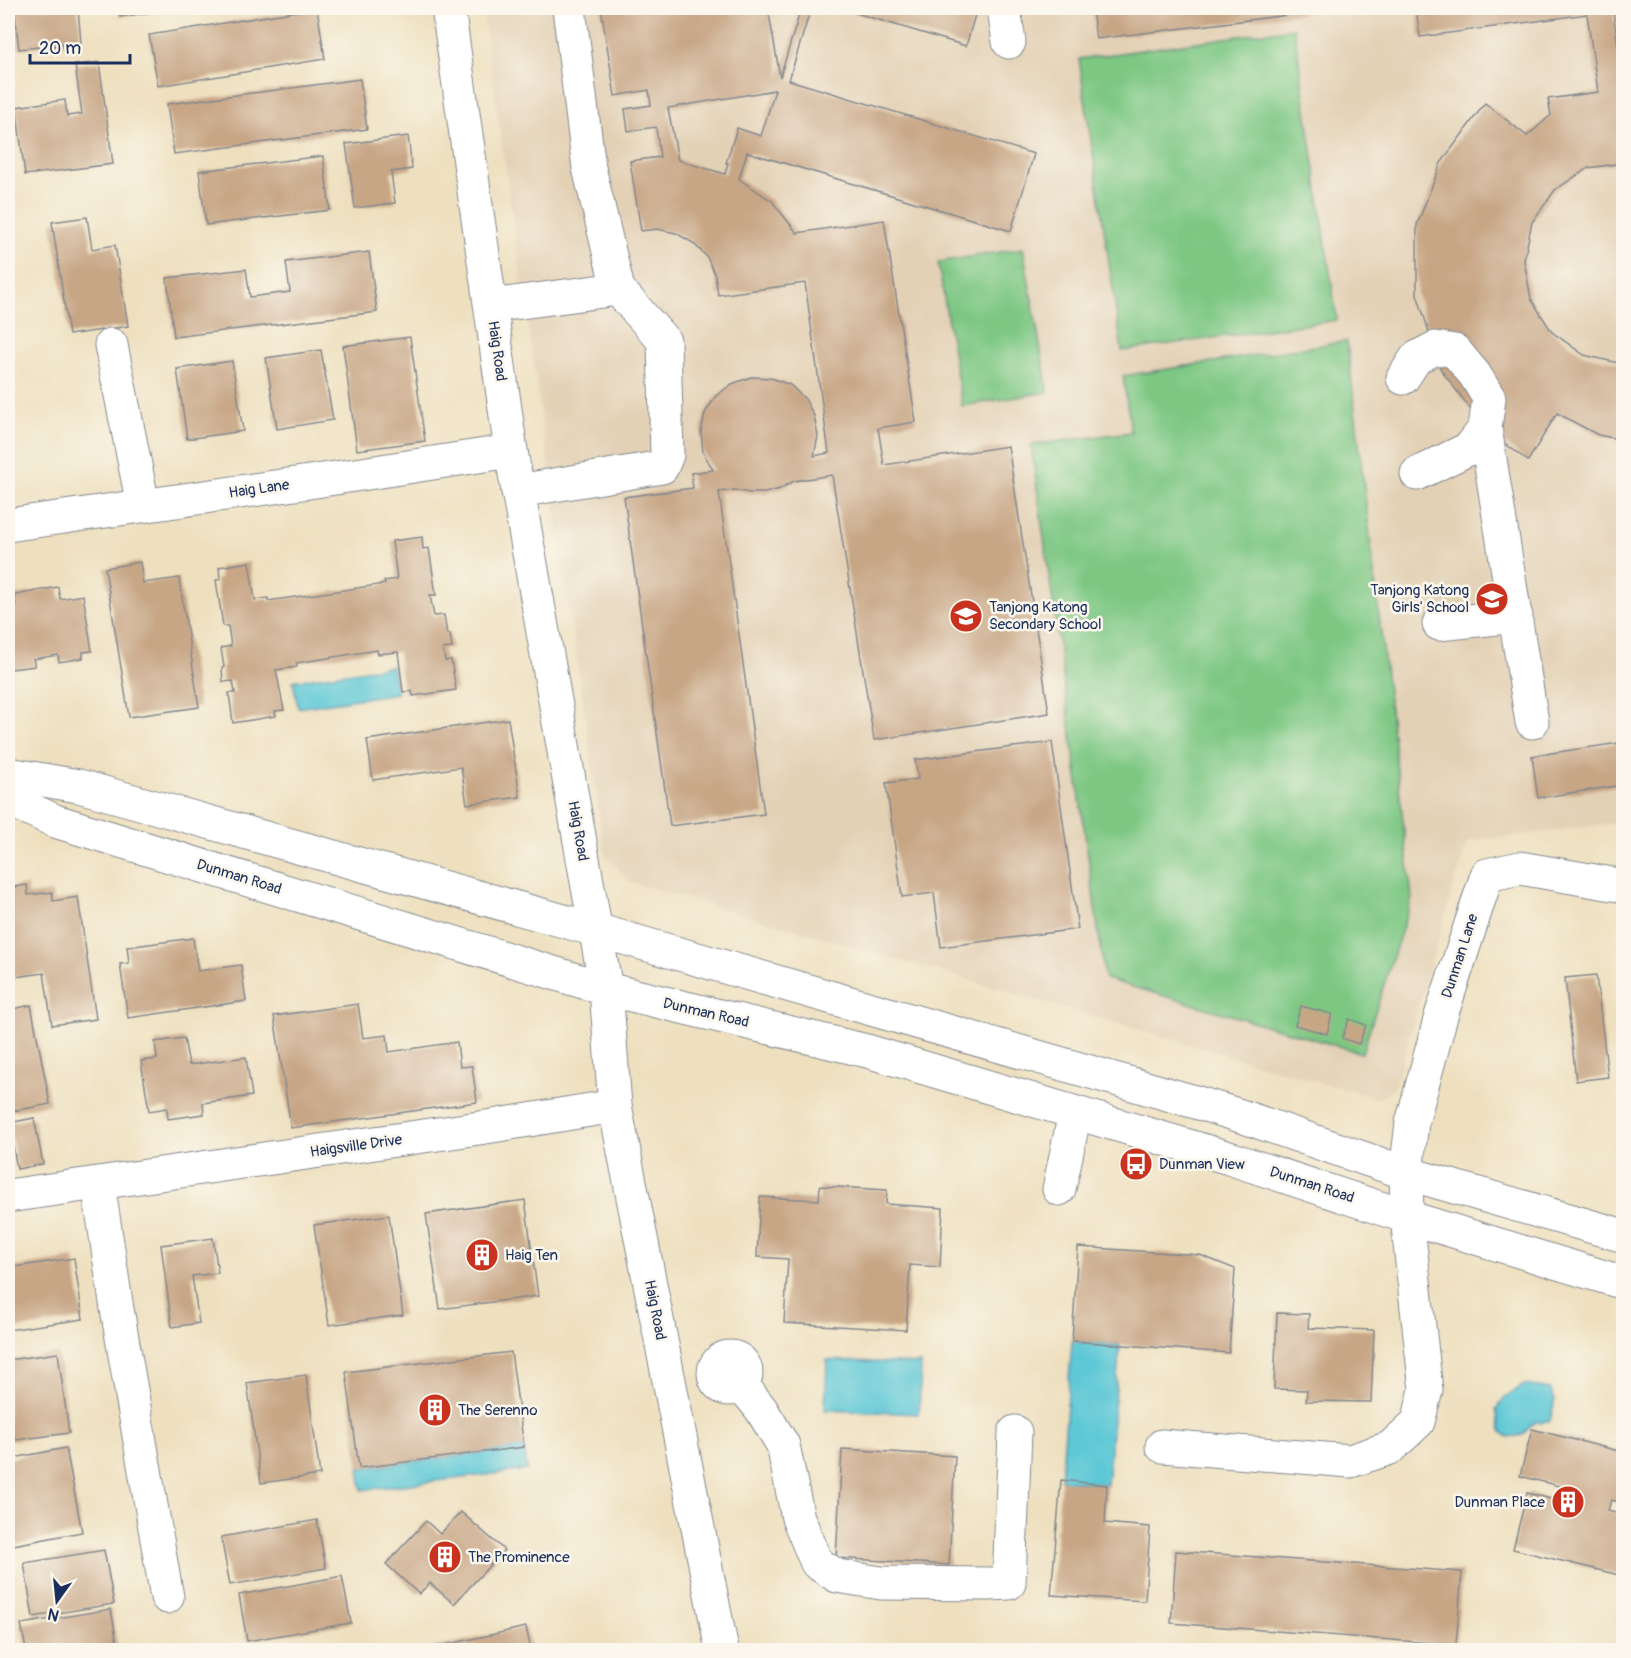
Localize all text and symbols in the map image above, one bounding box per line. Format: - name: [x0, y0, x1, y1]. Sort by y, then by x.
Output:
- scale bar: [30, 27, 130, 65]
- text: 20 m: [39, 37, 81, 60]
- street label: Haig Road: [483, 319, 511, 383]
- street label: Haig Lane: [228, 475, 291, 503]
- place label: Tanjong Katong Girls' School: [1370, 581, 1469, 617]
- school or university icon: Tanjong Katong Girls' School: [1474, 581, 1510, 617]
- school or university icon: Tanjong Katong Secondary School: [948, 598, 984, 634]
- place label: Tanjong Katong Secondary School: [989, 598, 1102, 634]
- street label: Haig Road: [563, 799, 593, 863]
- street label: Dunman Road: [194, 855, 284, 899]
- street label: Dunman Lane: [1437, 911, 1483, 1001]
- street label: Dunman Road: [661, 994, 751, 1032]
- street label: Haigsville Drive: [309, 1130, 404, 1162]
- bus stop icon: Dunman View: [1118, 1146, 1154, 1182]
- place label: Dunman View: [1159, 1155, 1245, 1174]
- street label: Dunman Road: [1267, 1162, 1357, 1208]
- building icon: Haig Ten: [464, 1237, 500, 1273]
- place label: Haig Ten: [505, 1246, 558, 1265]
- street label: Haig Road: [640, 1278, 670, 1342]
- building icon: The Serenno: [417, 1392, 453, 1428]
- place label: The Serenno: [458, 1401, 538, 1420]
- building icon: Dunman Place: [1550, 1484, 1586, 1520]
- place label: Dunman Place: [1454, 1493, 1546, 1512]
- building icon: The Prominence: [427, 1539, 463, 1575]
- place label: The Prominence: [468, 1548, 570, 1567]
- north arrow: [27, 1571, 87, 1631]
- text: N: [45, 1603, 61, 1626]

